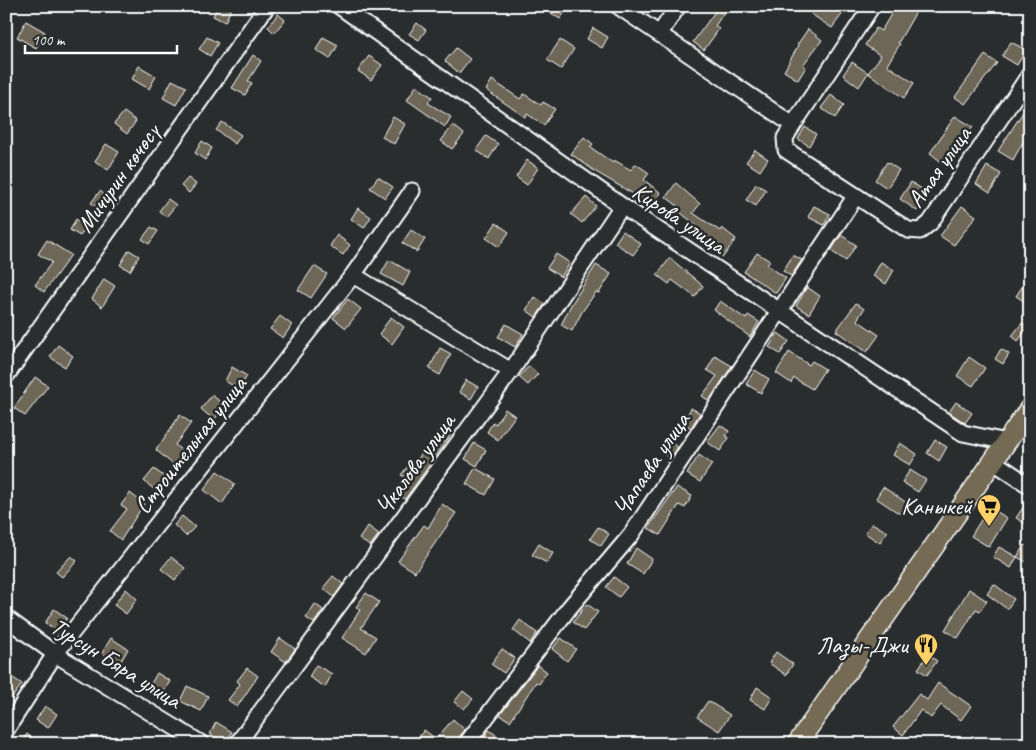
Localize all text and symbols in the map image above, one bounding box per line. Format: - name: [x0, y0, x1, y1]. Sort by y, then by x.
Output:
- scale bar: [25, 22, 178, 54]
- text: 100 m: [32, 31, 66, 50]
- street label: Мичурин көчөсү: [70, 116, 168, 238]
- street label: Атая улица: [900, 120, 979, 213]
- street label: Кирова улица: [627, 176, 733, 261]
- street label: Строительная улица: [127, 369, 254, 520]
- street label: Чапаева улица: [606, 405, 697, 521]
- street label: Чкалова улица: [368, 406, 463, 520]
- place label: Каныкей: [901, 491, 974, 521]
- supermarket icon: Каныкей: [976, 493, 1002, 527]
- street label: Турсун Бяра улица: [45, 611, 188, 716]
- place label: Лазы-Джи: [817, 630, 910, 661]
- restaurant icon: Лазы-Джи: [913, 632, 939, 666]

